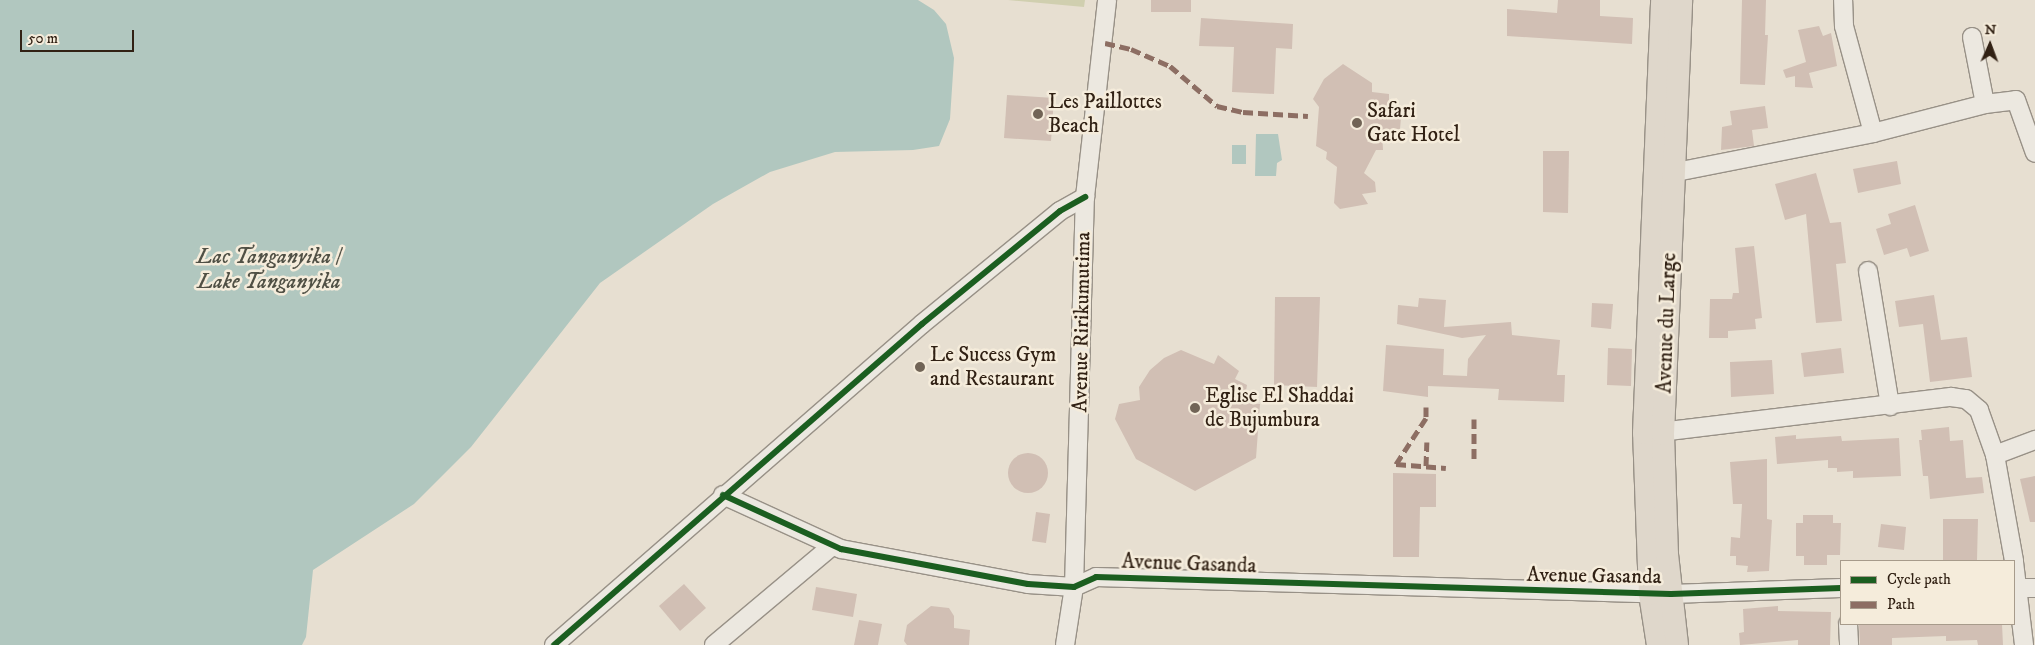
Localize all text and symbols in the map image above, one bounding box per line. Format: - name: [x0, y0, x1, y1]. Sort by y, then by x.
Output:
- scale bar: [22, 20, 136, 52]
- north arrow: [1965, 20, 2015, 70]
- text: N: [1984, 21, 1997, 39]
- text: 50 m: [28, 29, 58, 48]
- place label: Les Paillottes Beach: [1048, 89, 1162, 139]
- place label: Safari Gate Hotel: [1367, 98, 1460, 148]
- marker: Les Paillottes Beach: [1032, 108, 1044, 120]
- marker: Safari Gate Hotel: [1351, 117, 1363, 129]
- street label: Avenue Ririkumutima: [1068, 231, 1096, 413]
- water label: Lac Tanganyika / Lake Tanganyika: [197, 243, 341, 294]
- street label: Avenue du Large: [1652, 252, 1682, 394]
- place label: Le Sucess Gym and Restaurant: [930, 342, 1056, 392]
- marker: Le Sucess Gym and Restaurant: [914, 361, 926, 373]
- place label: Eglise El Shaddai de Bujumbura: [1205, 383, 1354, 433]
- marker: Eglise El Shaddai de Bujumbura: [1189, 402, 1201, 414]
- street label: Avenue Gasanda: [1121, 549, 1257, 579]
- legend: [1840, 560, 2015, 625]
- street label: Avenue Gasanda: [1526, 562, 1662, 590]
- text: Cycle path: [1887, 570, 1951, 589]
- text: Path: [1887, 595, 1915, 614]

